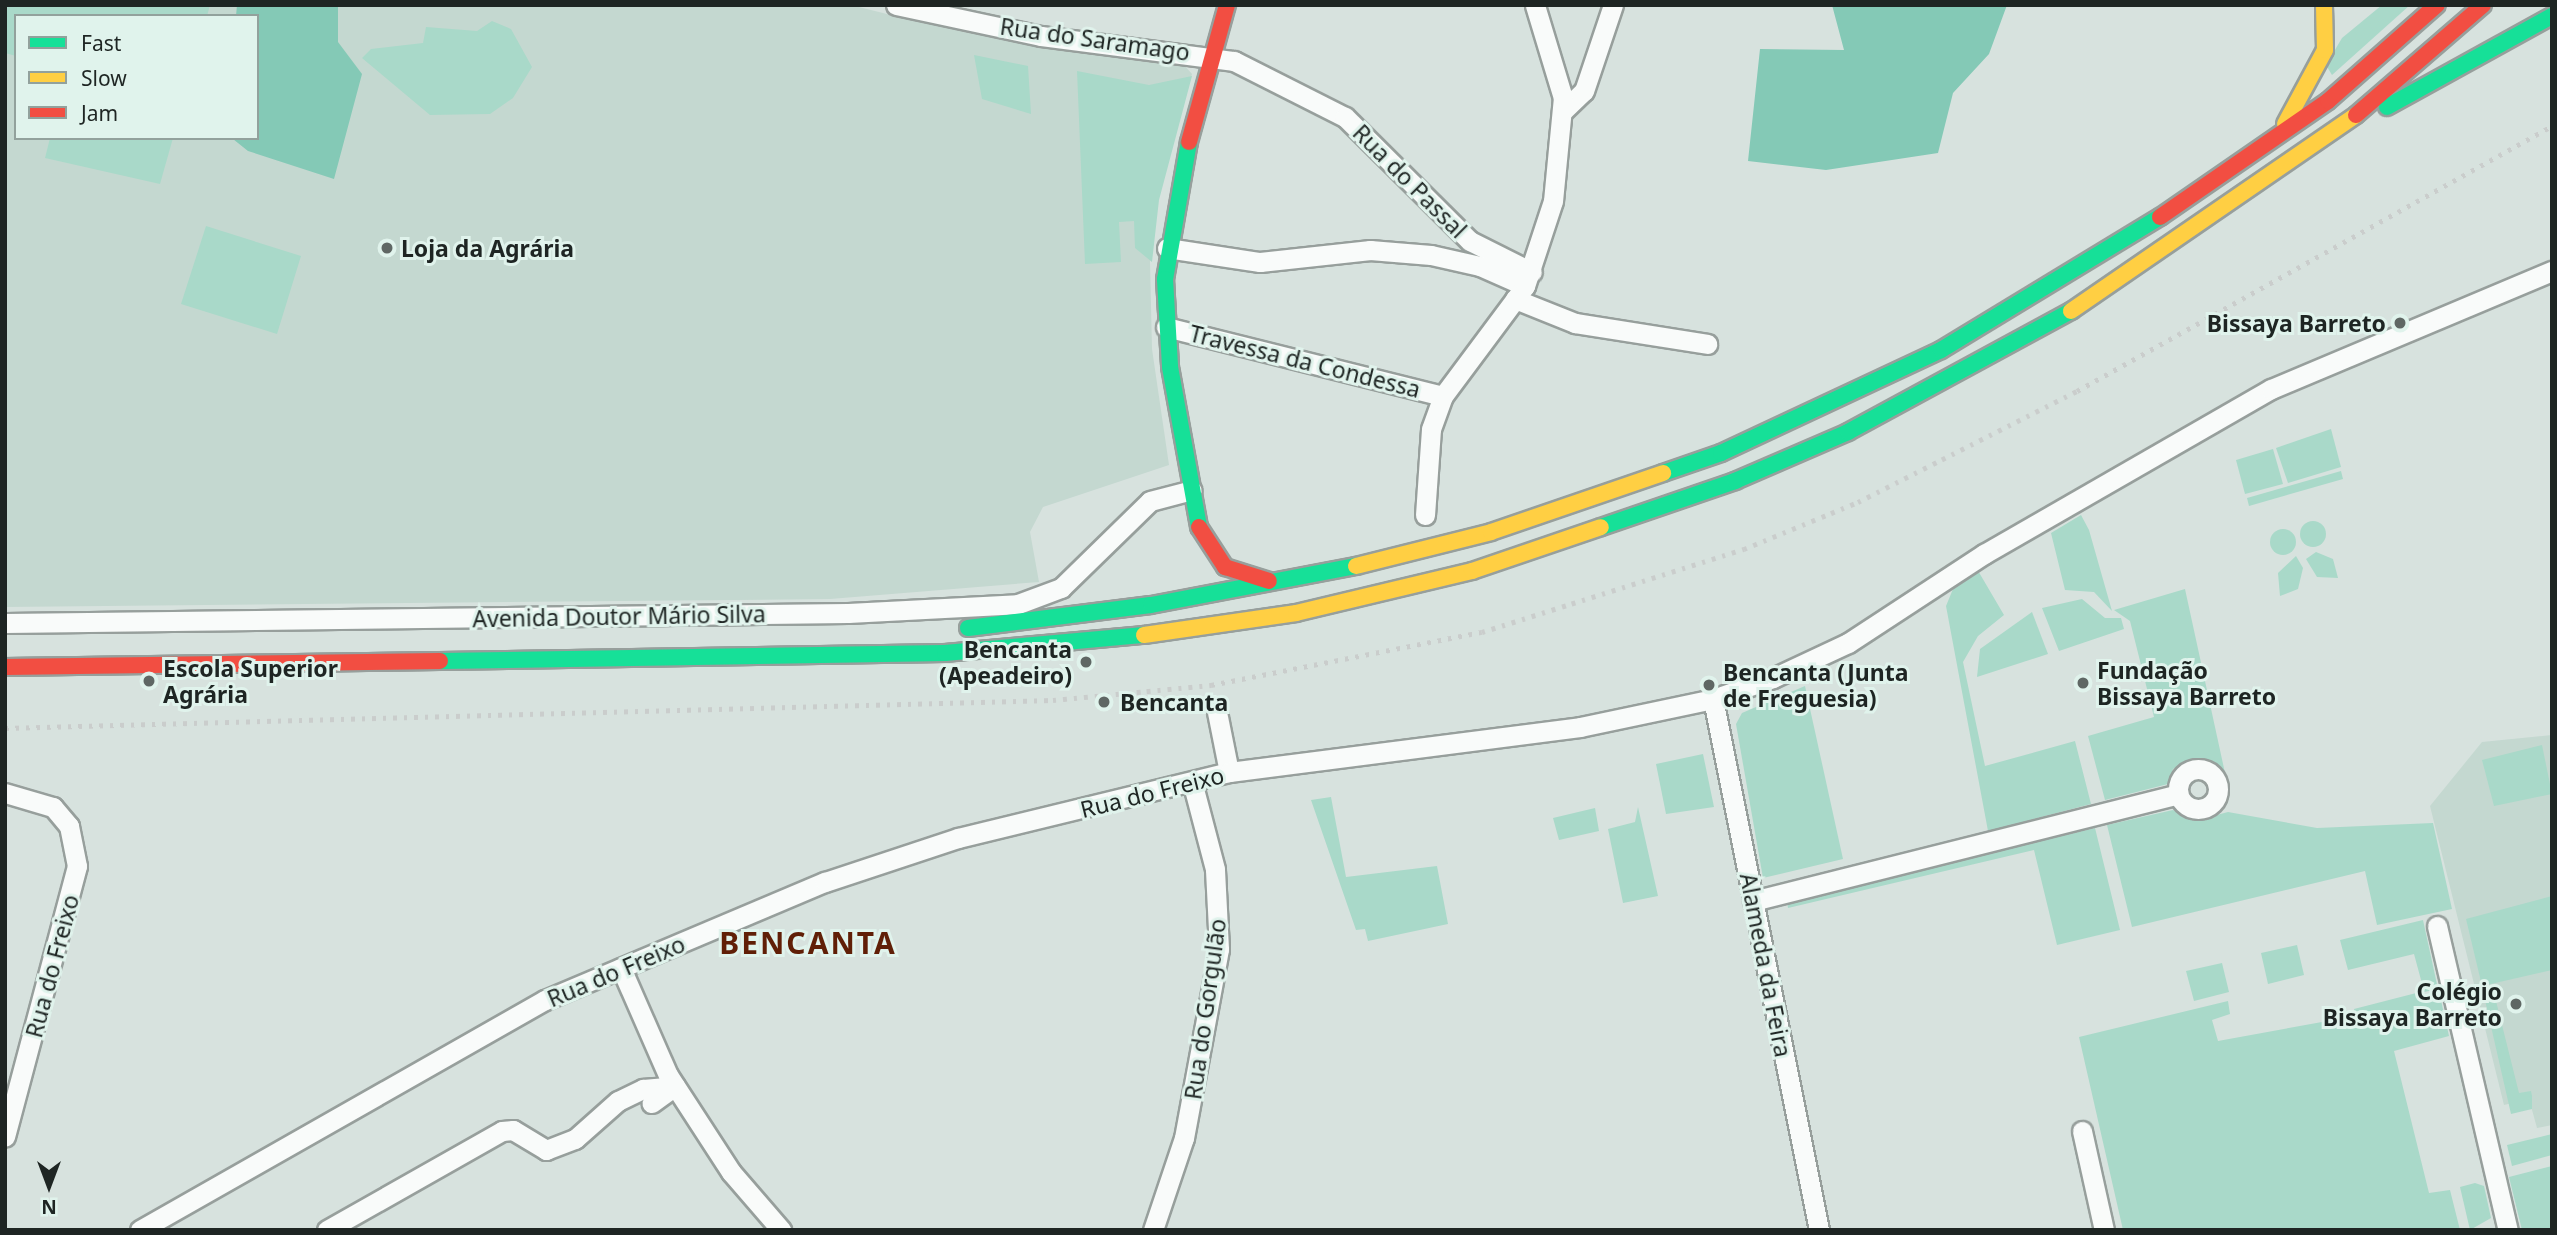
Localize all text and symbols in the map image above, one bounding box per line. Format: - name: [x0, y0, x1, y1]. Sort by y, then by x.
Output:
- street label: Rua do Saramago: [998, 12, 1192, 66]
- legend: [14, 14, 259, 140]
- text: Fast: [81, 29, 121, 57]
- text: Slow: [81, 64, 127, 92]
- text: Jam: [81, 99, 118, 127]
- street label: Rua do Passal: [1348, 119, 1472, 243]
- place label: Loja da Agrária: [401, 234, 574, 262]
- marker: Loja da Agrária: [379, 240, 395, 256]
- place label: Bissaya Barreto: [2207, 309, 2386, 337]
- marker: Bissaya Barreto: [2392, 315, 2408, 331]
- street label: Travessa da Condessa: [1187, 319, 1423, 403]
- street label: Avenida Doutor Mário Silva: [472, 600, 766, 632]
- place label: Bencanta (Apeadeiro): [939, 635, 1072, 689]
- place label: Escola Superior Agrária: [163, 654, 338, 708]
- marker: Bencanta (Apeadeiro): [1078, 654, 1094, 670]
- place label: Fundação Bissaya Barreto: [2097, 656, 2276, 710]
- place label: Bencanta (Junta de Freguesia): [1723, 658, 1908, 712]
- marker: Escola Superior Agrária: [141, 673, 157, 689]
- marker: Fundação Bissaya Barreto: [2075, 675, 2091, 691]
- marker: Bencanta (Junta de Freguesia): [1701, 677, 1717, 693]
- place label: Bencanta: [1120, 688, 1228, 716]
- marker: Bencanta: [1094, 692, 1114, 712]
- street label: Rua do Freixo: [1077, 761, 1227, 823]
- street label: Alameda da Feira: [1735, 871, 1797, 1059]
- street label: Rua do Freixo: [20, 891, 84, 1041]
- street label: Rua do Gorgulão: [1179, 917, 1231, 1101]
- district label: BENCANTA: [720, 925, 896, 961]
- street label: Rua do Freixo: [543, 930, 689, 1012]
- place label: Colégio Bissaya Barreto: [2323, 977, 2502, 1031]
- marker: Colégio Bissaya Barreto: [2508, 996, 2524, 1012]
- north arrow: [14, 1151, 84, 1221]
- text: N: [41, 1194, 57, 1220]

